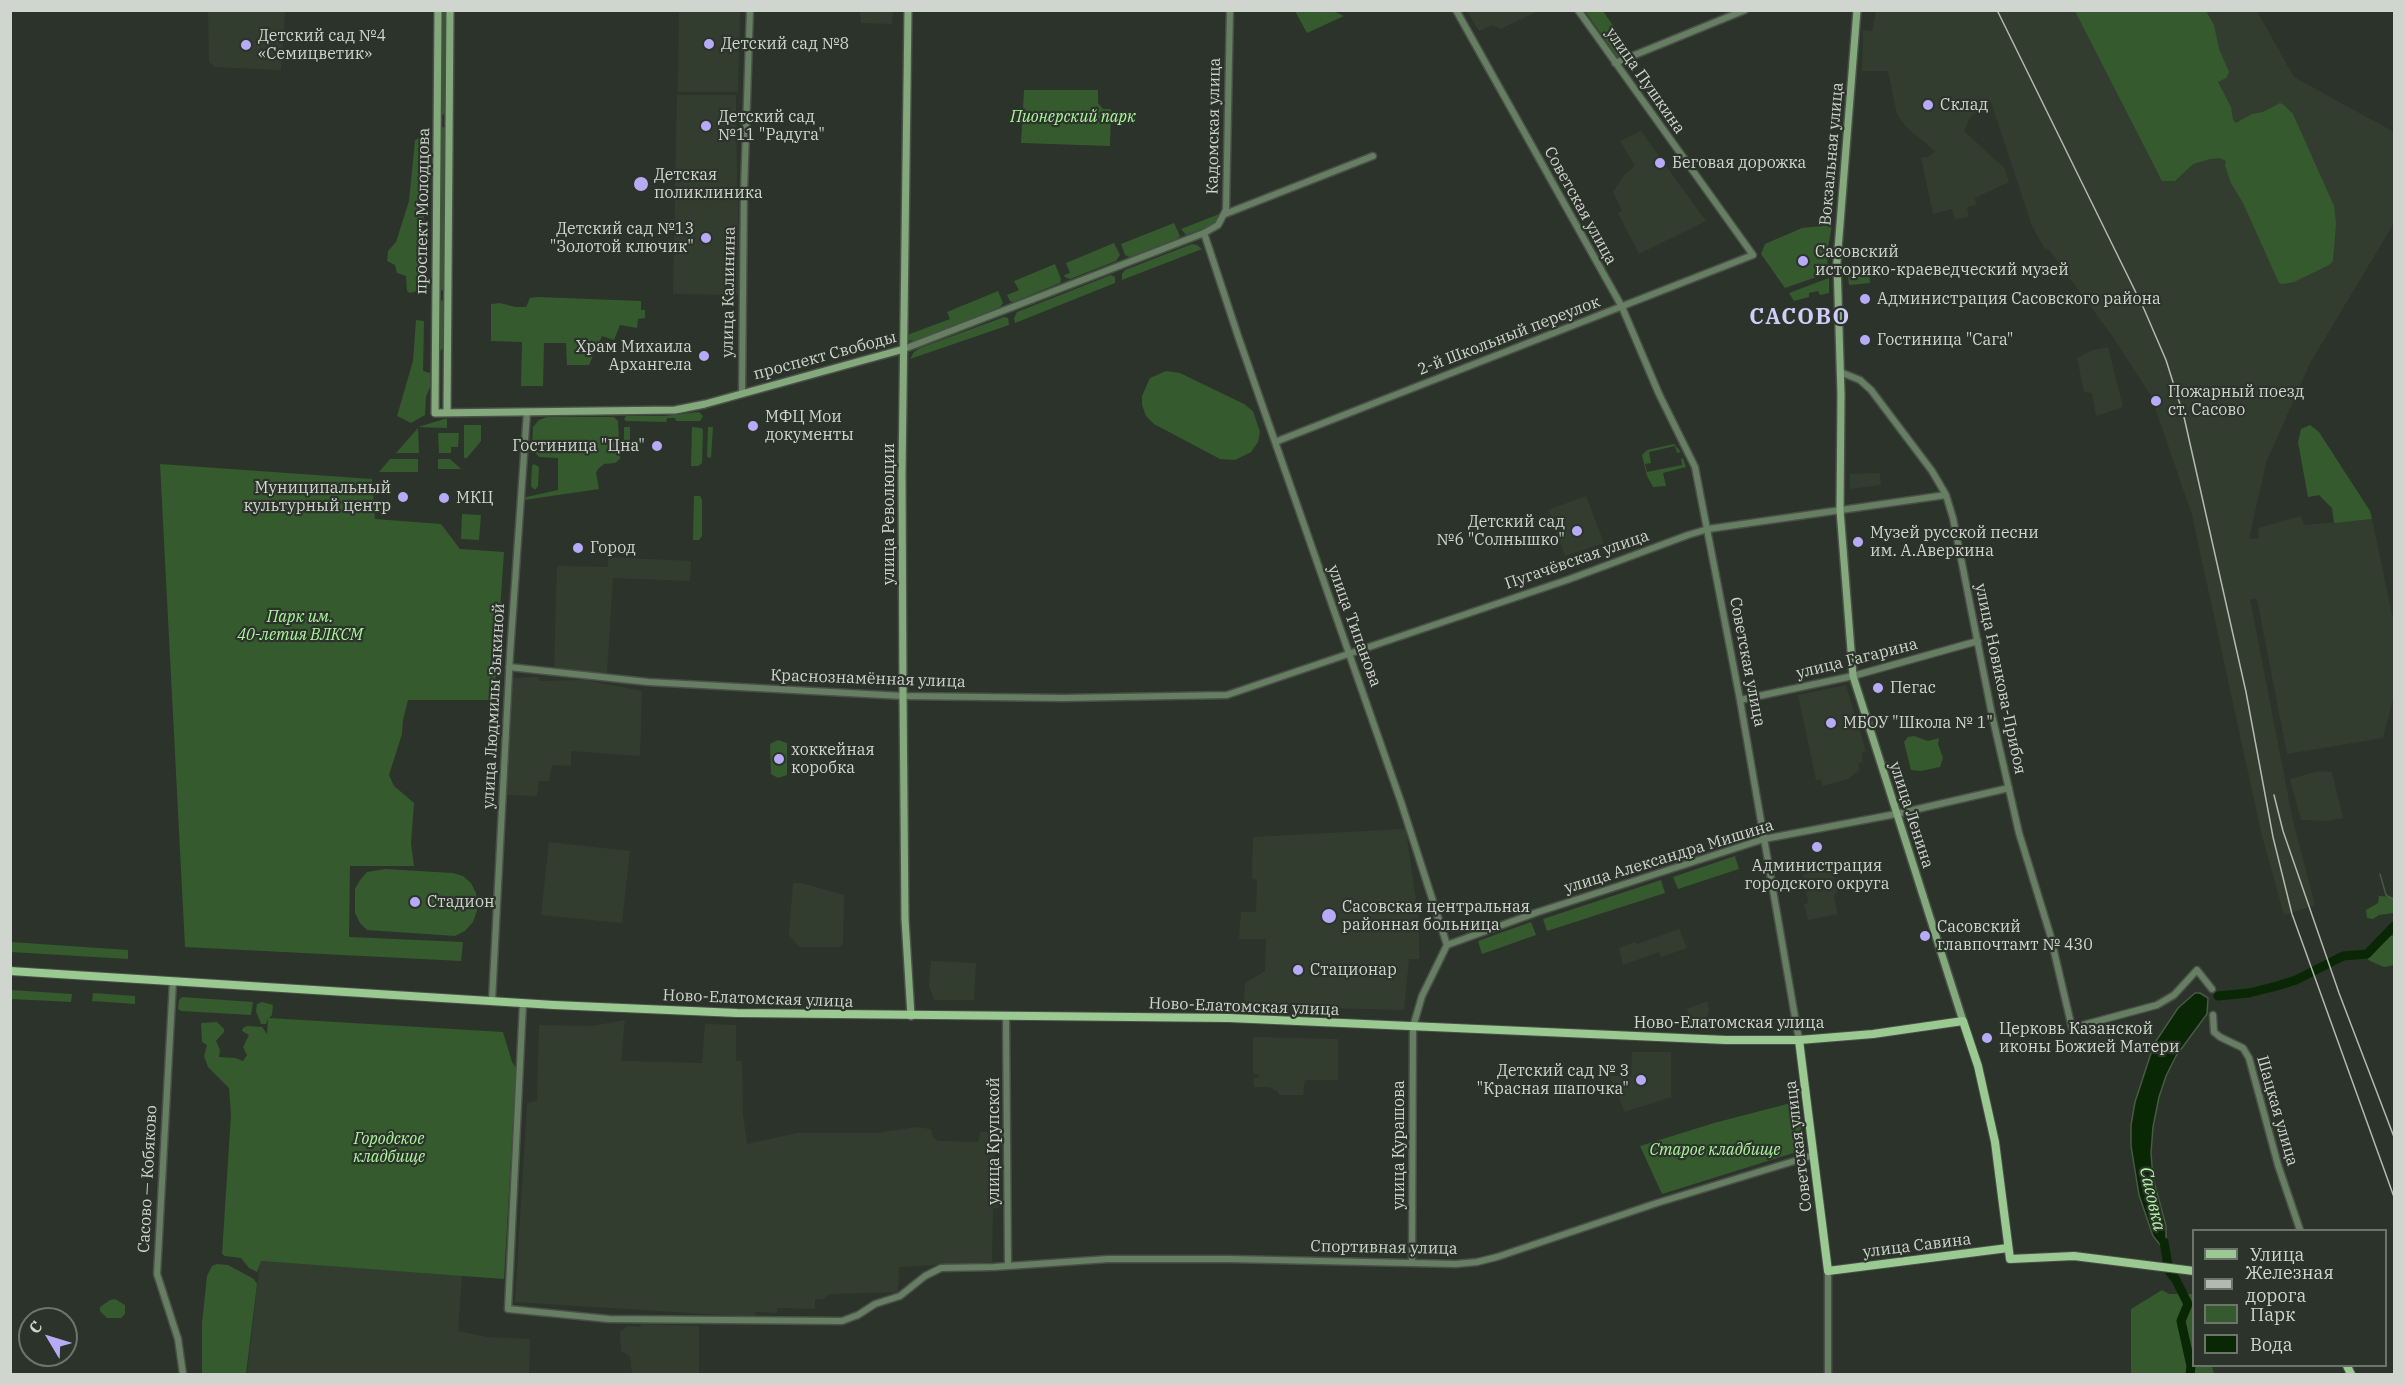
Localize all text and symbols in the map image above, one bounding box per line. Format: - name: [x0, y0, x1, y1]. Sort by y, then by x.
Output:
- street label: улица Пушкина: [1601, 24, 1689, 138]
- place label: Детский сад №4 «Семицветик»: [258, 26, 386, 64]
- place label: Детский сад №8: [721, 34, 849, 54]
- marker: Детский сад №8: [702, 37, 716, 51]
- marker: Детский сад №4 «Семицветик»: [239, 38, 253, 52]
- street label: Кадомская улица: [1203, 57, 1225, 195]
- street label: Вокзальная улица: [1816, 81, 1848, 227]
- place label: Склад: [1940, 95, 1988, 115]
- marker: Склад: [1921, 98, 1935, 112]
- place label: Детский сад №11 "Радуга": [718, 107, 825, 145]
- park label: Пионерский парк: [1010, 107, 1136, 127]
- marker: Детский сад №11 "Радуга": [699, 119, 713, 133]
- street label: проспект Молодцова: [412, 127, 434, 295]
- street label: Советская улица: [1540, 144, 1620, 268]
- place label: Беговая дорожка: [1672, 153, 1806, 173]
- marker: Беговая дорожка: [1653, 156, 1667, 170]
- place label: Детская поликлиника: [654, 165, 763, 203]
- marker: Детская поликлиника: [632, 175, 650, 193]
- place label: Детский сад №13 "Золотой ключик": [550, 219, 694, 257]
- street label: улица Калинина: [718, 226, 740, 358]
- marker: Детский сад №13 "Золотой ключик": [699, 231, 713, 245]
- place label: Сасовский историко-краеведческий музей: [1815, 242, 2069, 280]
- marker: Сасовский историко-краеведческий музей: [1796, 254, 1810, 268]
- place label: Администрация Сасовского района: [1877, 289, 2161, 309]
- street label: 2-й Школьный переулок: [1415, 292, 1603, 380]
- marker: Администрация Сасовского района: [1858, 292, 1872, 306]
- district label: САСОВО: [1749, 305, 1851, 331]
- street label: проспект Свободы: [751, 328, 899, 384]
- place label: Гостиница "Сага": [1877, 330, 2013, 350]
- marker: Гостиница "Сага": [1858, 333, 1872, 347]
- place label: Храм Михаила Архангела: [576, 337, 692, 375]
- marker: Храм Михаила Архангела: [697, 349, 711, 363]
- place label: Пожарный поезд ст. Сасово: [2168, 382, 2304, 420]
- marker: Пожарный поезд ст. Сасово: [2149, 394, 2163, 408]
- place label: МФЦ Мои документы: [765, 407, 854, 445]
- marker: МФЦ Мои документы: [746, 419, 760, 433]
- place label: Гостиница "Цна": [512, 436, 645, 456]
- marker: Гостиница "Цна": [650, 439, 664, 453]
- street label: улица Революции: [879, 443, 899, 585]
- place label: Муниципальный культурный центр: [243, 478, 391, 516]
- place label: МКЦ: [456, 488, 493, 508]
- marker: Муниципальный культурный центр: [396, 490, 410, 504]
- marker: МКЦ: [437, 491, 451, 505]
- place label: Детский сад №6 "Солнышко": [1437, 512, 1565, 550]
- place label: Музей русской песни им. А.Аверкина: [1870, 523, 2039, 561]
- marker: Детский сад №6 "Солнышко": [1570, 524, 1584, 538]
- street label: Пугачёвская улица: [1502, 526, 1652, 594]
- marker: Музей русской песни им. А.Аверкина: [1851, 535, 1865, 549]
- place label: Город: [590, 538, 636, 558]
- marker: Город: [571, 541, 585, 555]
- street label: улица Типанова: [1323, 562, 1385, 690]
- street label: улица Новикова-Прибоя: [1970, 582, 2030, 776]
- street label: Советская улица: [1725, 595, 1769, 729]
- street label: улица Людмилы Зыкиной: [479, 603, 509, 809]
- park label: Парк им. 40-летия ВЛКСМ: [237, 607, 363, 645]
- street label: улица Гагарина: [1794, 635, 1920, 683]
- street label: Краснознамённая улица: [770, 666, 966, 692]
- place label: Пегас: [1890, 678, 1936, 698]
- marker: Пегас: [1871, 681, 1885, 695]
- place label: МБОУ "Школа № 1": [1843, 713, 1993, 733]
- marker: МБОУ "Школа № 1": [1824, 716, 1838, 730]
- place label: хоккейная коробка: [791, 740, 875, 778]
- marker: хоккейная коробка: [772, 752, 786, 766]
- street label: улица Ленина: [1885, 759, 1937, 871]
- street label: улица Александра Мишина: [1562, 816, 1776, 898]
- marker: Администрация городского округа: [1810, 840, 1824, 854]
- place label: Администрация городского округа: [1744, 856, 1890, 894]
- place label: Стадион: [427, 892, 494, 912]
- marker: Стадион: [408, 895, 422, 909]
- place label: Сасовская центральная районная больница: [1342, 897, 1530, 935]
- marker: Сасовская центральная районная больница: [1320, 907, 1338, 925]
- place label: Сасовский главпочтамт № 430: [1937, 917, 2093, 955]
- marker: Сасовский главпочтамт № 430: [1918, 929, 1932, 943]
- place label: Стационар: [1310, 960, 1397, 980]
- marker: Стационар: [1291, 963, 1305, 977]
- street label: Ново-Елатомская улица: [662, 986, 854, 1012]
- street label: Ново-Елатомская улица: [1148, 994, 1340, 1020]
- street label: Ново-Елатомская улица: [1634, 1013, 1824, 1033]
- place label: Церковь Казанской иконы Божией Матери: [1999, 1019, 2180, 1057]
- marker: Церковь Казанской иконы Божией Матери: [1980, 1031, 1994, 1045]
- street label: Шацкая улица: [2252, 1054, 2302, 1168]
- place label: Детский сад № 3 "Красная шапочка": [1477, 1061, 1629, 1099]
- marker: Детский сад № 3 "Красная шапочка": [1634, 1073, 1648, 1087]
- street label: улица Крупской: [984, 1077, 1004, 1205]
- street label: Советская улица: [1781, 1079, 1817, 1213]
- street label: улица Курашова: [1389, 1080, 1409, 1210]
- street label: Сасово — Кобяково: [135, 1105, 161, 1253]
- park label: Городское кладбище: [353, 1129, 425, 1167]
- park label: Старое кладбище: [1650, 1140, 1780, 1160]
- water label: Сасовка: [2134, 1165, 2170, 1233]
- legend: [2192, 1229, 2387, 1367]
- street label: улица Савина: [1862, 1230, 1972, 1262]
- street label: Спортивная улица: [1310, 1237, 1458, 1259]
- text: Улица: [2250, 1243, 2304, 1266]
- text: Железная дорога: [2245, 1261, 2334, 1307]
- text: Парк: [2250, 1303, 2296, 1326]
- north arrow: [18, 1307, 78, 1367]
- text: С: [24, 1317, 47, 1338]
- text: Вода: [2250, 1333, 2293, 1356]

